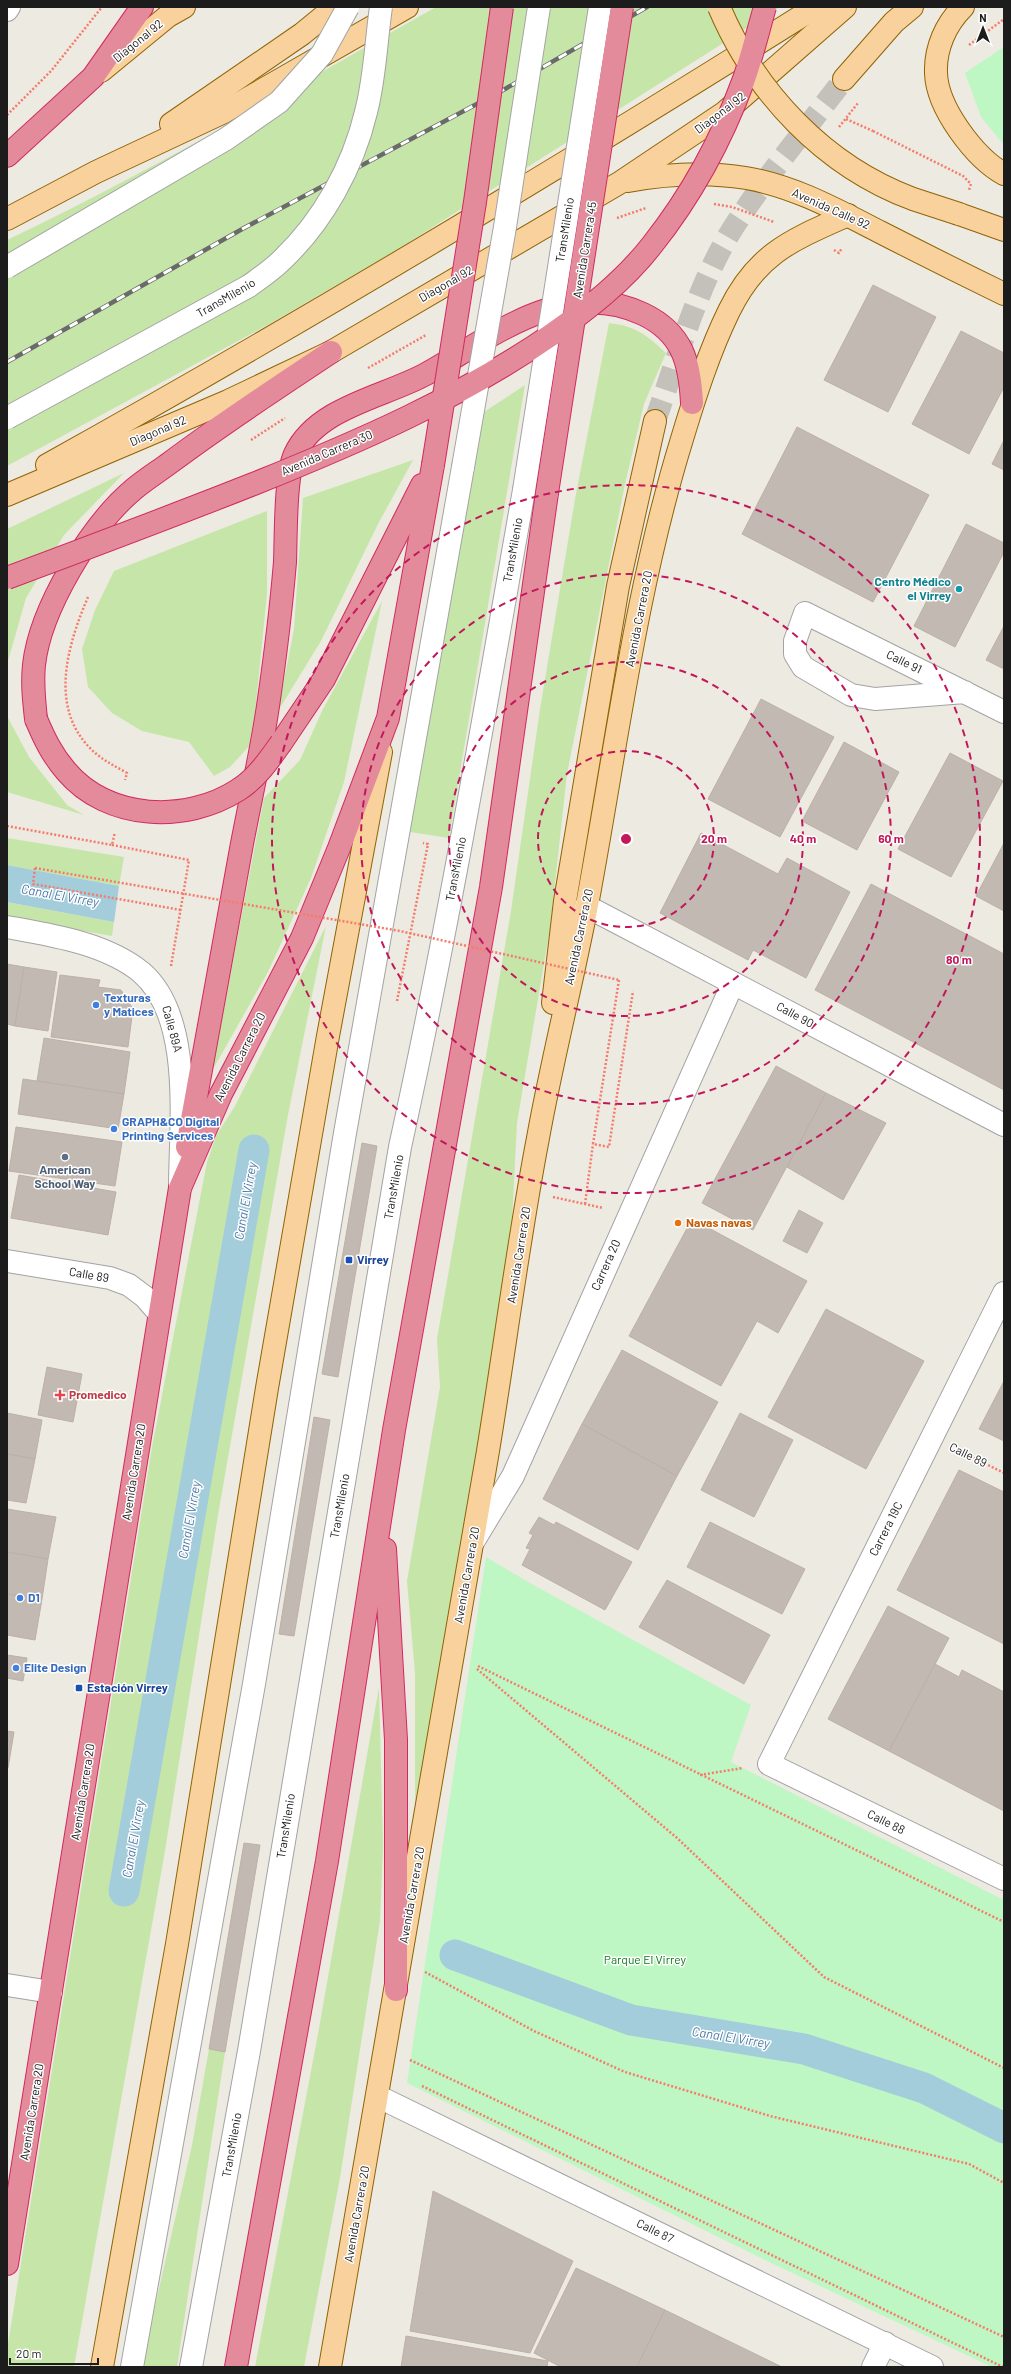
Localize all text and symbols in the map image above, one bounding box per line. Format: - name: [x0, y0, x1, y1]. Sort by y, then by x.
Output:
- north arrow: [963, 8, 1003, 48]
- text: N: [979, 11, 987, 24]
- street label: Diagonal 92: [110, 16, 165, 65]
- street label: Diagonal 92: [691, 89, 748, 136]
- street label: Avenida Calle 92: [790, 185, 873, 232]
- street label: TransMilenio: [552, 196, 576, 263]
- street label: Avenida Carrera 45: [569, 201, 599, 299]
- street label: Diagonal 92: [416, 262, 475, 304]
- street label: TransMilenio: [194, 275, 257, 320]
- street label: Diagonal 92: [127, 412, 188, 448]
- street label: Avenida Carrera 30: [279, 427, 374, 478]
- street label: TransMilenio: [499, 516, 525, 583]
- street label: Avenida Carrera 20: [622, 569, 654, 668]
- place label: Centro Médico el Virrey: [874, 574, 951, 602]
- marker: Centro Médico el Virrey: [954, 584, 964, 594]
- street label: Calle 91: [884, 647, 925, 676]
- text: 20 m: [701, 831, 727, 845]
- text: 40 m: [790, 831, 816, 845]
- text: 60 m: [878, 831, 904, 845]
- centre of rings: [619, 832, 633, 846]
- street label: TransMilenio: [442, 835, 468, 902]
- water label: Canal El Virrey: [20, 880, 101, 910]
- street label: Avenida Carrera 20: [561, 887, 595, 986]
- text: 80 m: [946, 952, 972, 966]
- place label: Texturas y Matices: [104, 990, 154, 1018]
- street label: Calle 90: [774, 998, 817, 1030]
- marker: Texturas y Matices: [91, 1000, 101, 1010]
- street label: Calle 89A: [160, 1004, 186, 1053]
- street label: Avenida Carrera 20: [211, 1010, 268, 1103]
- place label: GRAPH&CO Digital Printing Services: [122, 1114, 219, 1142]
- marker: GRAPH&CO Digital Printing Services: [109, 1124, 119, 1134]
- marker: American School Way: [60, 1152, 70, 1162]
- street label: TransMilenio: [380, 1153, 406, 1220]
- water label: Canal El Virrey: [230, 1160, 260, 1241]
- place label: American School Way: [35, 1162, 95, 1190]
- street label: Avenida Carrera 20: [503, 1205, 533, 1304]
- place label: Navas navas: [686, 1215, 752, 1229]
- marker: Navas navas: [673, 1218, 683, 1228]
- street label: Carrera 20: [588, 1237, 623, 1292]
- place label: Virrey: [357, 1252, 389, 1266]
- marker: Virrey: [344, 1255, 354, 1265]
- street label: Calle 89: [68, 1264, 110, 1284]
- place label: Promedico: [69, 1387, 127, 1401]
- marker: Promedico: [54, 1389, 66, 1401]
- street label: Avenida Carrera 20: [118, 1422, 148, 1521]
- street label: Calle 89: [947, 1439, 990, 1469]
- street label: TransMilenio: [326, 1472, 352, 1539]
- water label: Canal El Virrey: [174, 1479, 204, 1560]
- street label: Carrera 19C: [865, 1499, 905, 1558]
- street label: Avenida Carrera 20: [451, 1525, 481, 1624]
- place label: D1: [28, 1590, 40, 1604]
- marker: D1: [15, 1593, 25, 1603]
- place label: Elite Design: [24, 1660, 87, 1674]
- marker: Elite Design: [11, 1663, 21, 1673]
- place label: Estación Virrey: [87, 1680, 168, 1694]
- marker: Estación Virrey: [74, 1683, 84, 1693]
- street label: Avenida Carrera 20: [67, 1742, 97, 1841]
- street label: TransMilenio: [273, 1792, 297, 1859]
- water label: Canal El Virrey: [118, 1798, 148, 1879]
- street label: Calle 88: [865, 1806, 908, 1836]
- street label: Avenida Carrera 20: [396, 1845, 426, 1944]
- park label: Parque El Virrey: [604, 1952, 687, 1966]
- water label: Canal El Virrey: [691, 2023, 772, 2051]
- street label: Avenida Carrera 20: [16, 2062, 46, 2161]
- street label: TransMilenio: [218, 2111, 244, 2178]
- street label: Avenida Carrera 20: [341, 2164, 371, 2263]
- street label: Calle 87: [635, 2215, 677, 2245]
- scale bar: [10, 2340, 98, 2366]
- text: 20 m: [16, 2346, 42, 2360]

